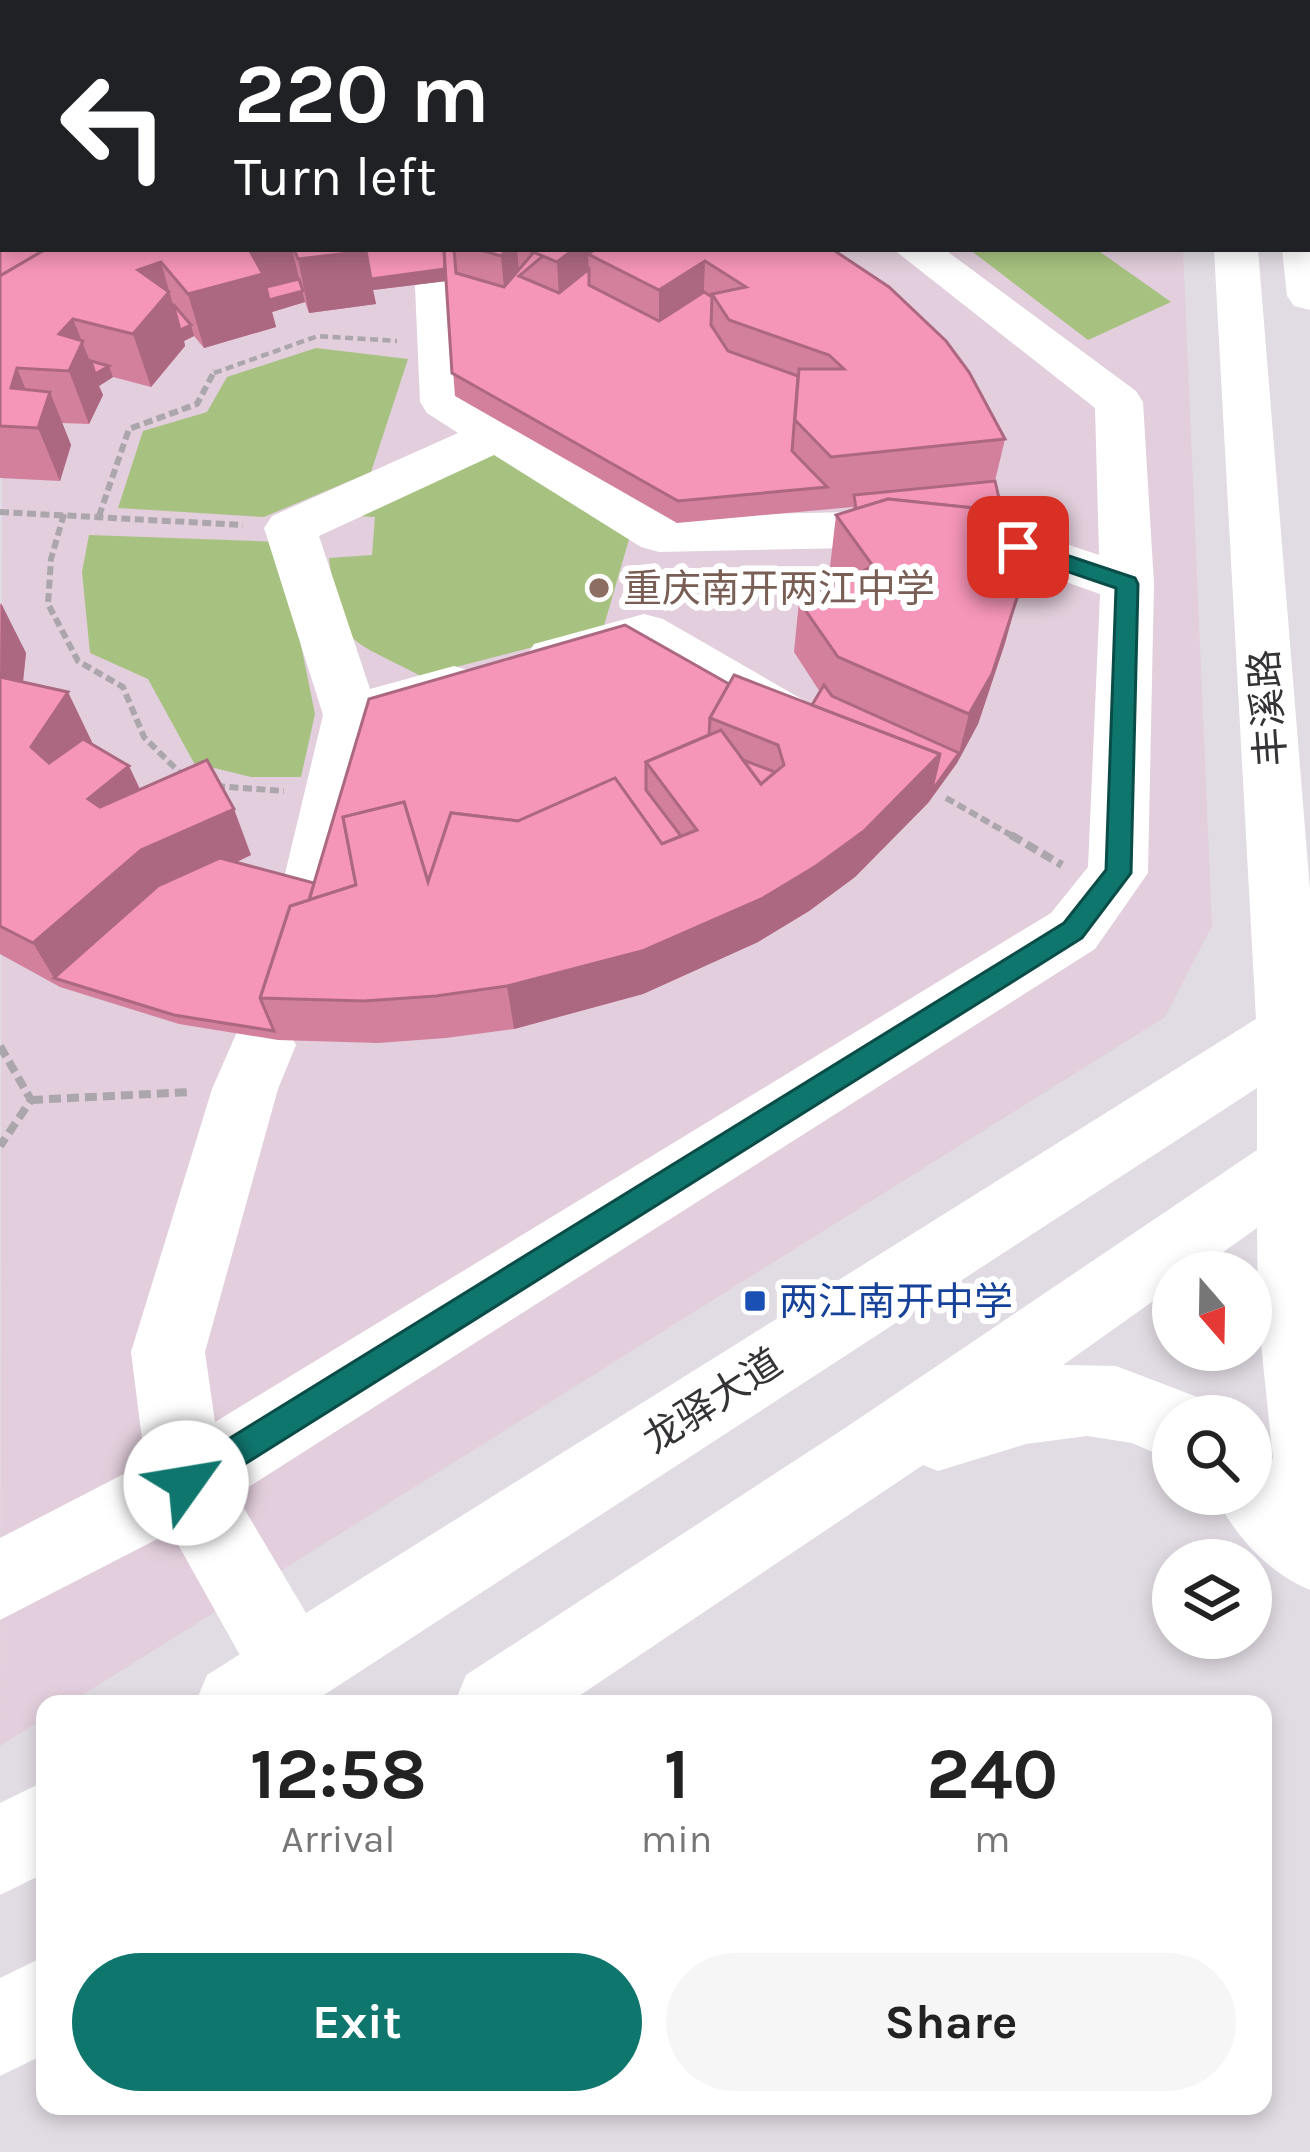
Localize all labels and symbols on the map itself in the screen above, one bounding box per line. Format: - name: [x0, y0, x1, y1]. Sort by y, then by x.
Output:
- pin: [967, 496, 1069, 598]
- place label: 重庆南开两江中学: [623, 566, 935, 612]
- marker: 重庆南开两江中学: [586, 575, 612, 601]
- street label: 丰溪路: [1241, 648, 1295, 768]
- north arrow: [1152, 1251, 1272, 1371]
- place label: 两江南开中学: [779, 1279, 1013, 1325]
- marker: 两江南开中学: [742, 1288, 768, 1314]
- street label: 龙驿大道: [635, 1339, 790, 1463]
- position arrow: [123, 1420, 249, 1546]

